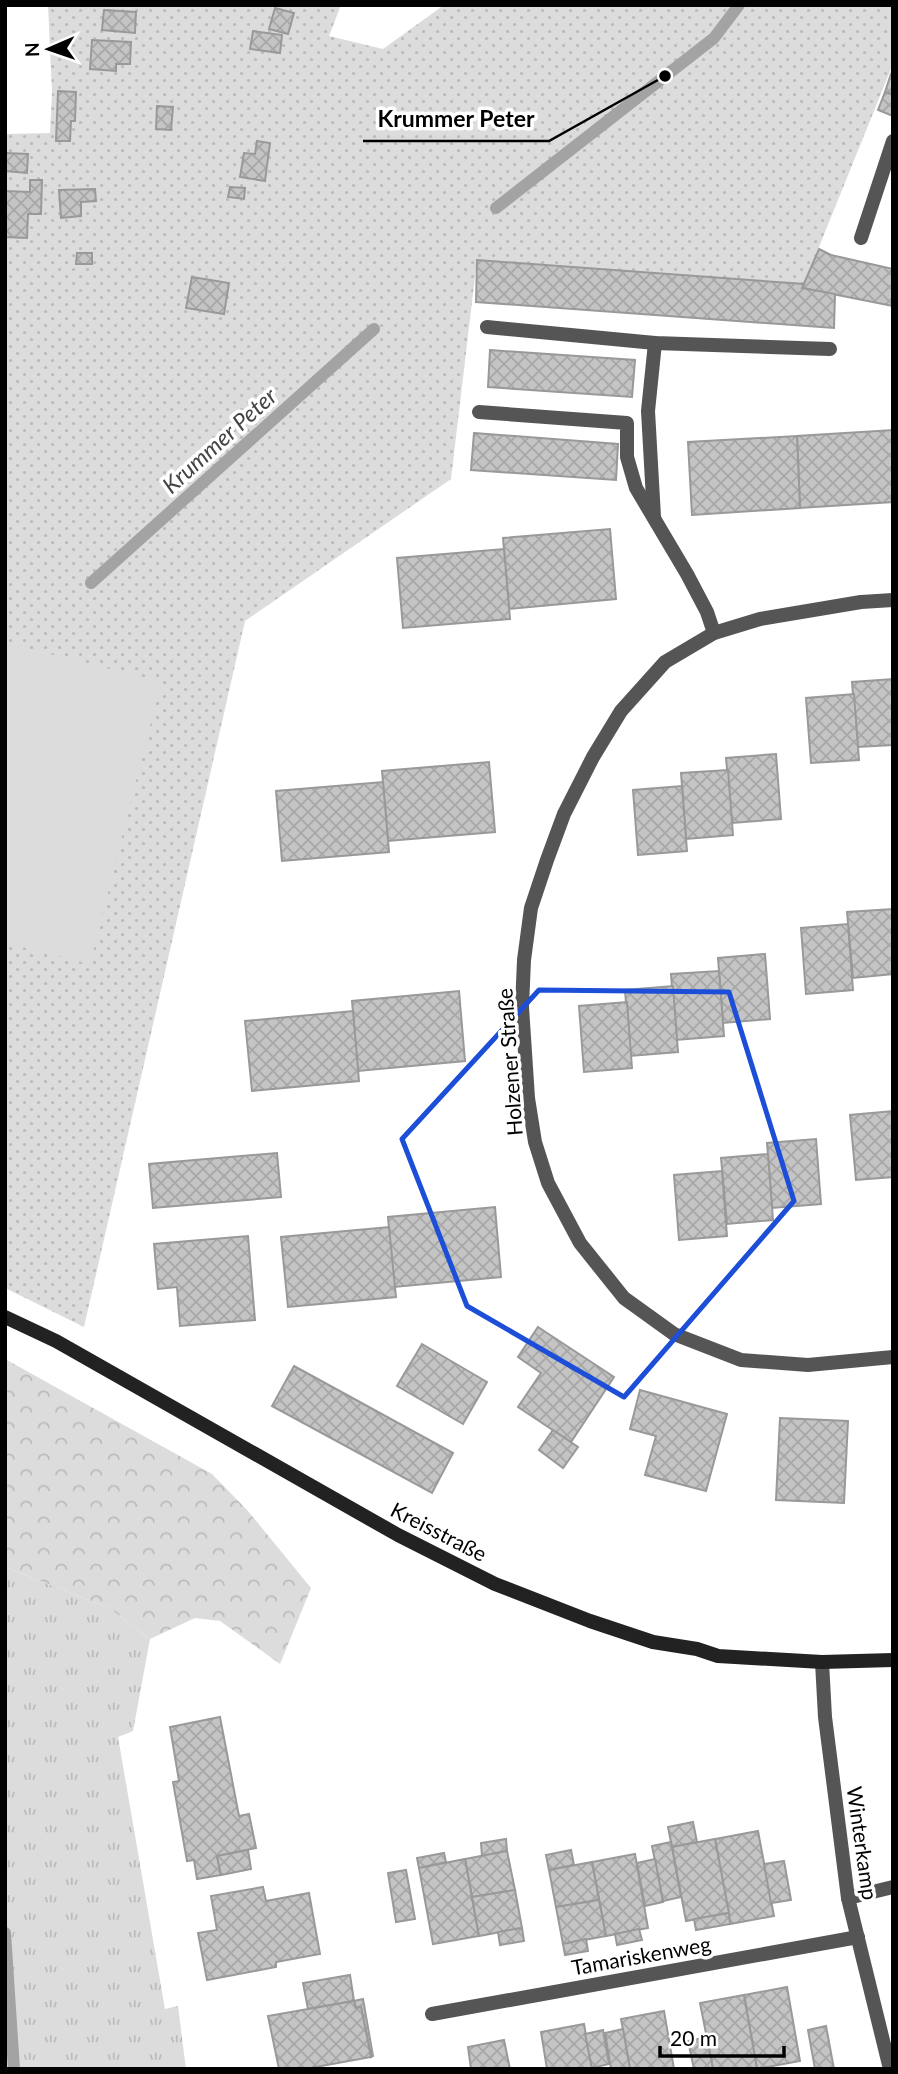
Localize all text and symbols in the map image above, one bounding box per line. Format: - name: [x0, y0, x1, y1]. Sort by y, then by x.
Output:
- north arrow: [14, 14, 84, 84]
- text: N: [20, 42, 43, 57]
- callout: Krummer Peter: [363, 97, 549, 141]
- text: Krummer Peter: [378, 104, 535, 132]
- water label: Krummer Peter: [156, 381, 283, 499]
- street label: Holzener Straße: [491, 987, 527, 1137]
- street label: Kreisstraße: [387, 1496, 491, 1566]
- street label: Winterkamp: [843, 1784, 883, 1902]
- street label: Tamariskenweg: [569, 1930, 713, 1980]
- scale bar: [660, 2014, 784, 2058]
- text: 20 m: [670, 2025, 717, 2050]

